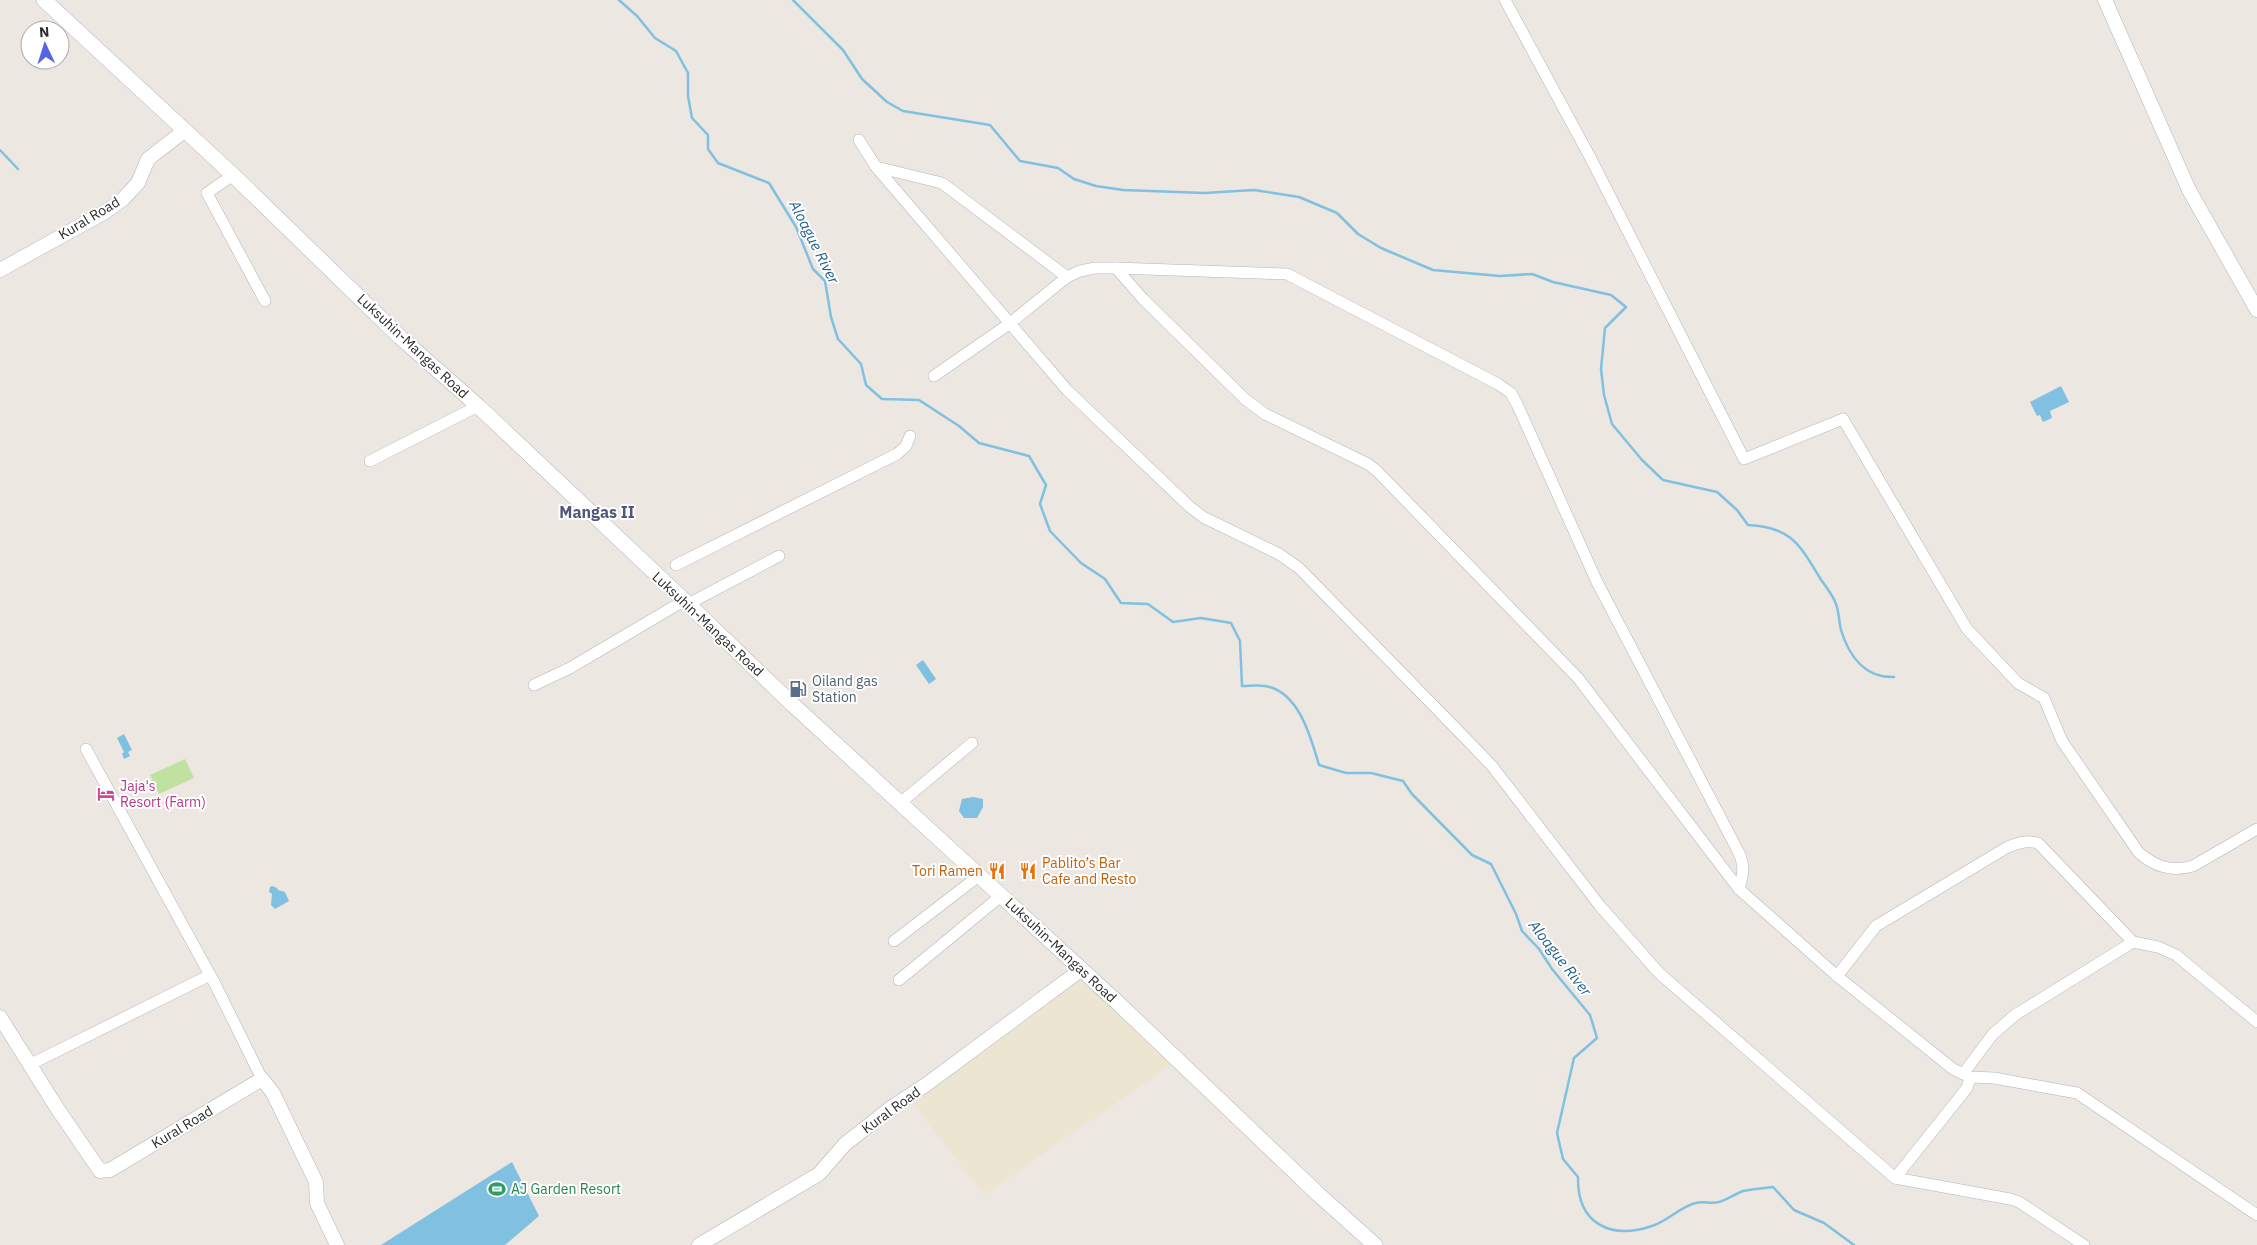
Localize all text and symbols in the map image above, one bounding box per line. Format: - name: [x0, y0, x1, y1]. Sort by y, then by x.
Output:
- north arrow: [20, 20, 70, 70]
- text: N: [38, 23, 50, 41]
- street label: Kural Road: [55, 193, 123, 243]
- water label: Aloague River: [785, 196, 844, 287]
- street label: Luksuhin-Mangas Road: [354, 290, 472, 402]
- district label: Mangas II: [559, 502, 635, 522]
- street label: Luksuhin-Mangas Road: [649, 568, 767, 680]
- place label: Oiland gas Station: [812, 672, 878, 706]
- fuel station icon: Oiland gas Station: [788, 679, 808, 699]
- place label: Jaja's Resort (Farm): [120, 777, 206, 811]
- hotel icon: Jaja's Resort (Farm): [96, 784, 116, 804]
- place label: Pablito’s Bar Cafe and Resto: [1042, 854, 1137, 888]
- restaurant icon: Tori Ramen: [987, 861, 1007, 881]
- restaurant icon: Pablito’s Bar Cafe and Resto: [1018, 861, 1038, 881]
- place label: Tori Ramen: [912, 862, 983, 880]
- street label: Luksuhin-Mangas Road: [1002, 894, 1120, 1006]
- water label: Aloague River: [1524, 915, 1596, 1000]
- street label: Kural Road: [858, 1083, 924, 1137]
- street label: Kural Road: [148, 1102, 216, 1152]
- sports icon: AJ Garden Resort: [487, 1179, 507, 1199]
- place label: AJ Garden Resort: [511, 1180, 621, 1198]

